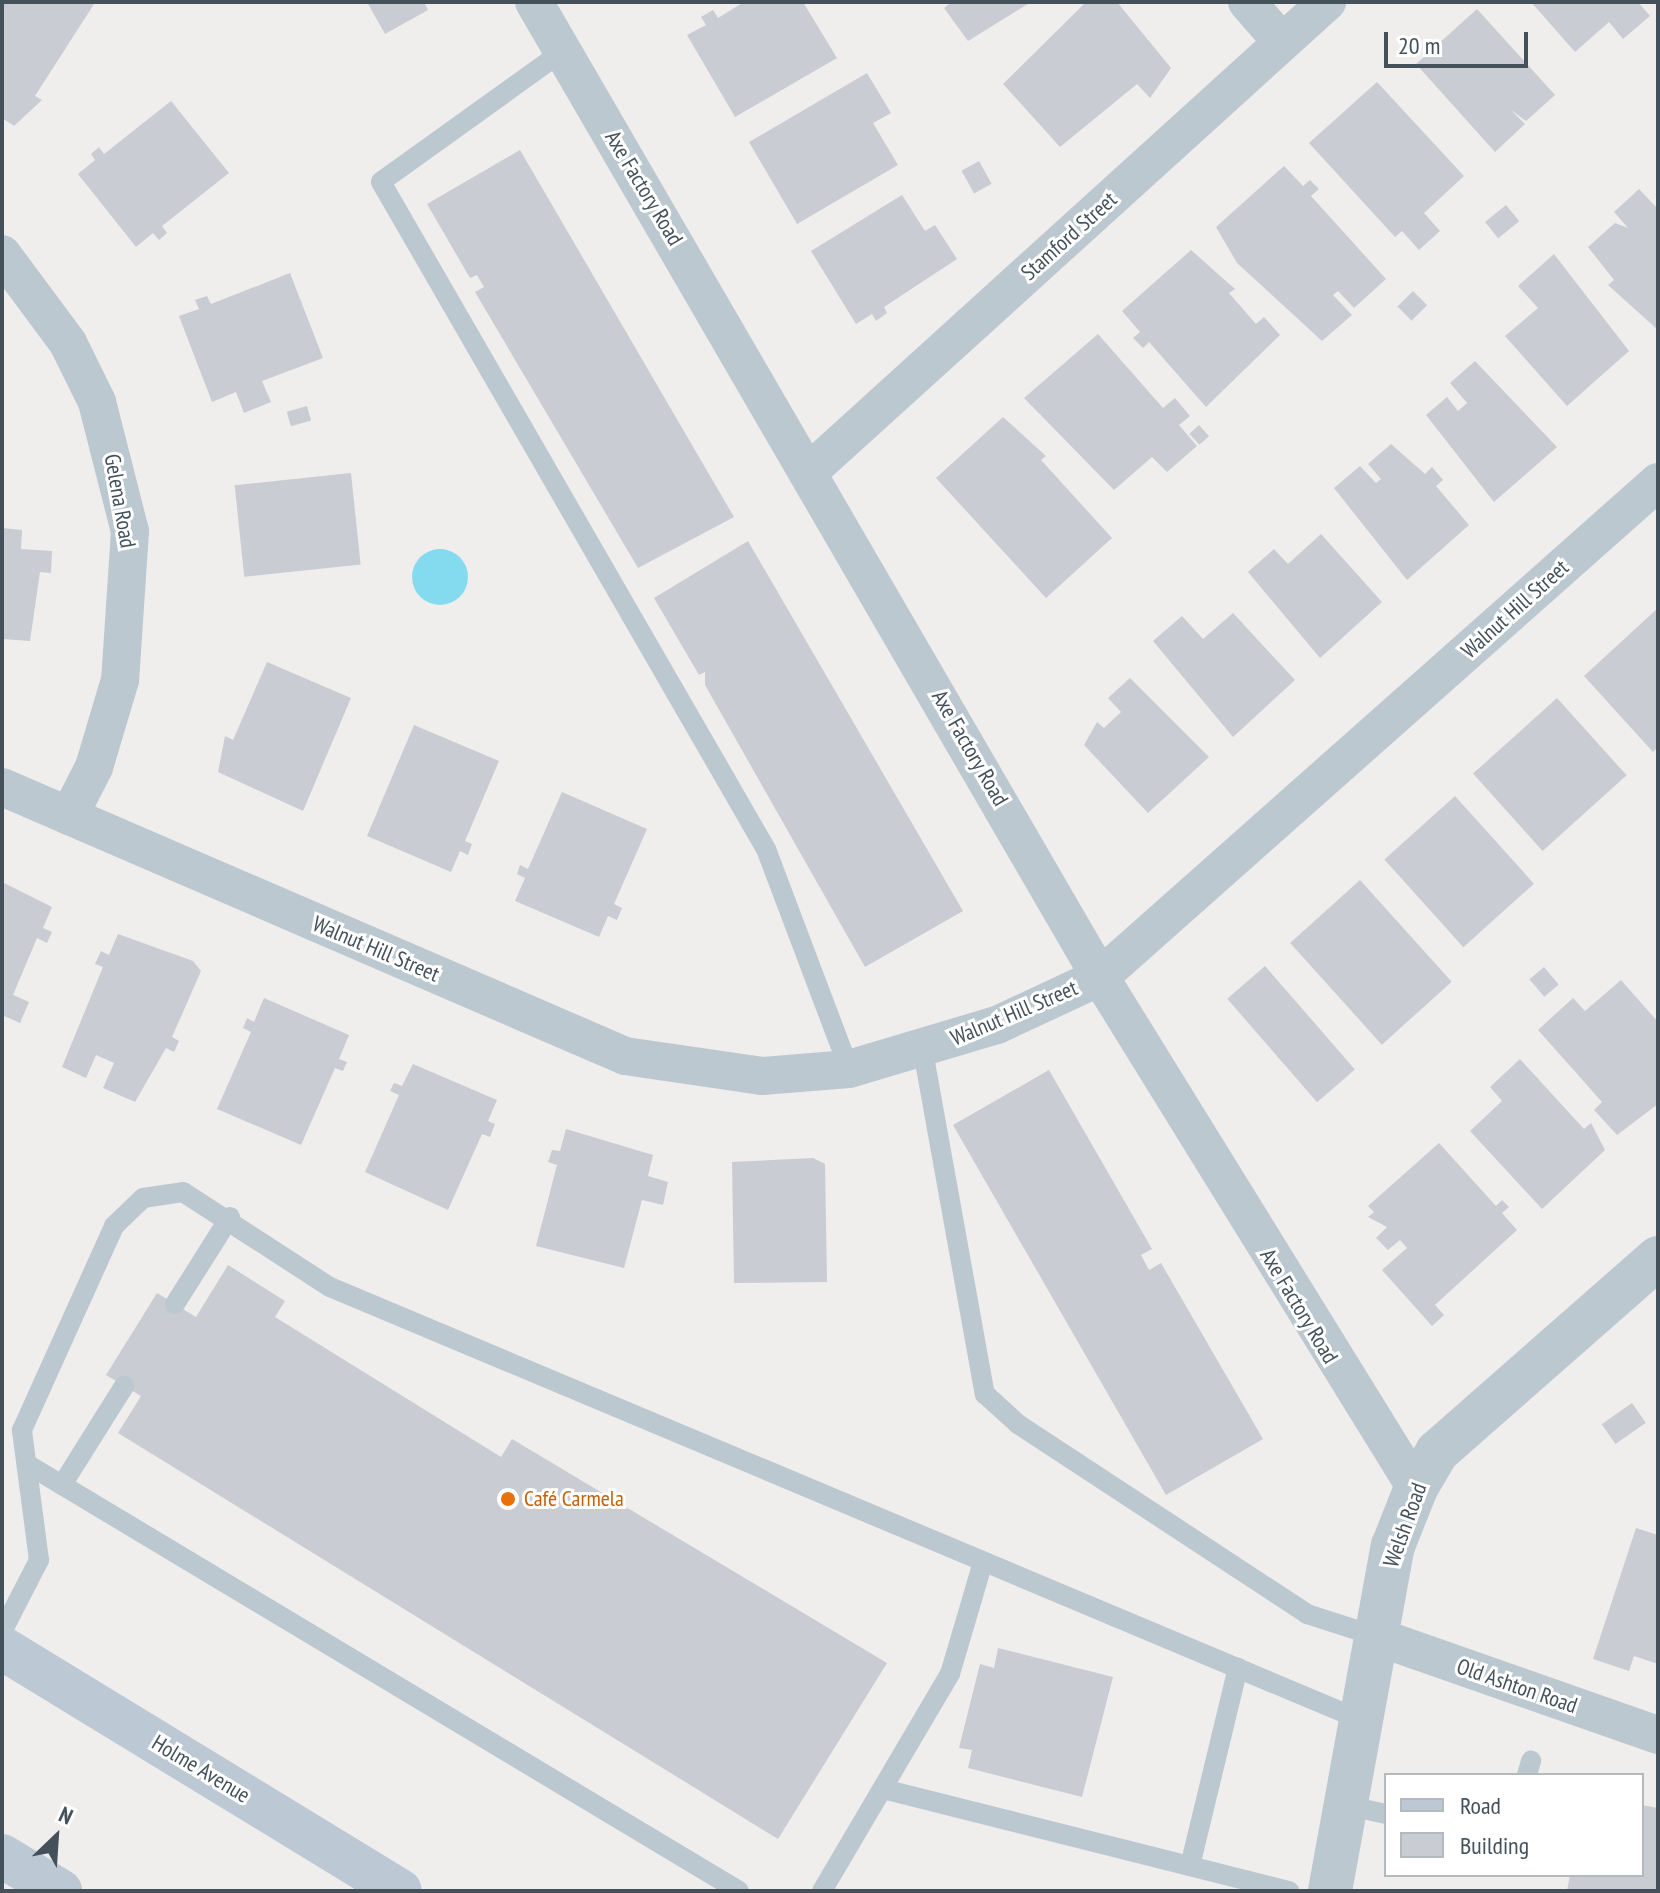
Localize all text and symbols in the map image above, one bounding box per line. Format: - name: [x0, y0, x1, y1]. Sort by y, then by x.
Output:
- scale bar: [1388, 16, 1532, 66]
- text: 20 m: [1398, 30, 1440, 61]
- street label: Axe Factory Road: [599, 126, 689, 250]
- street label: Stamford Street: [1016, 186, 1122, 286]
- street label: Gelena Road: [99, 452, 141, 550]
- street label: Walnut Hill Street: [1456, 554, 1574, 664]
- street label: Axe Factory Road: [926, 685, 1014, 811]
- street label: Walnut Hill Street: [309, 910, 443, 988]
- street label: Walnut Hill Street: [947, 974, 1081, 1052]
- street label: Axe Factory Road: [1254, 1244, 1344, 1368]
- street label: Welsh Road: [1378, 1479, 1432, 1571]
- place label: Café Carmela: [524, 1486, 624, 1512]
- marker: Café Carmela: [499, 1490, 517, 1508]
- street label: Old Ashton Road: [1453, 1653, 1581, 1719]
- street label: Holme Avenue: [147, 1729, 255, 1809]
- legend: [1384, 1773, 1644, 1877]
- text: Road: [1460, 1790, 1501, 1821]
- north arrow: [16, 1797, 96, 1877]
- text: N: [55, 1800, 77, 1830]
- text: Building: [1460, 1830, 1529, 1861]

